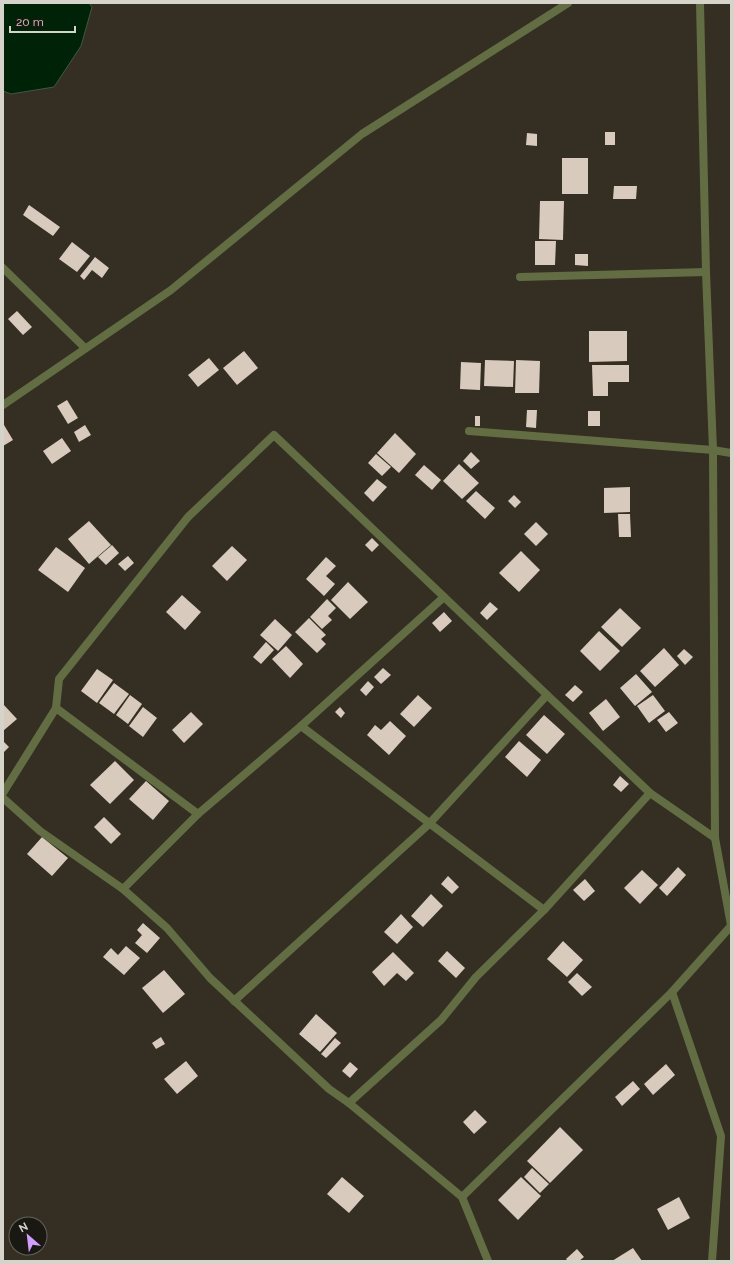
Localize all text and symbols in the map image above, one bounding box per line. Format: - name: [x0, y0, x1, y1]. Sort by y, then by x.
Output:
- scale bar: [10, 8, 75, 34]
- text: 20 m: [16, 15, 44, 29]
- north arrow: [8, 1216, 48, 1256]
- text: N: [17, 1220, 30, 1235]

